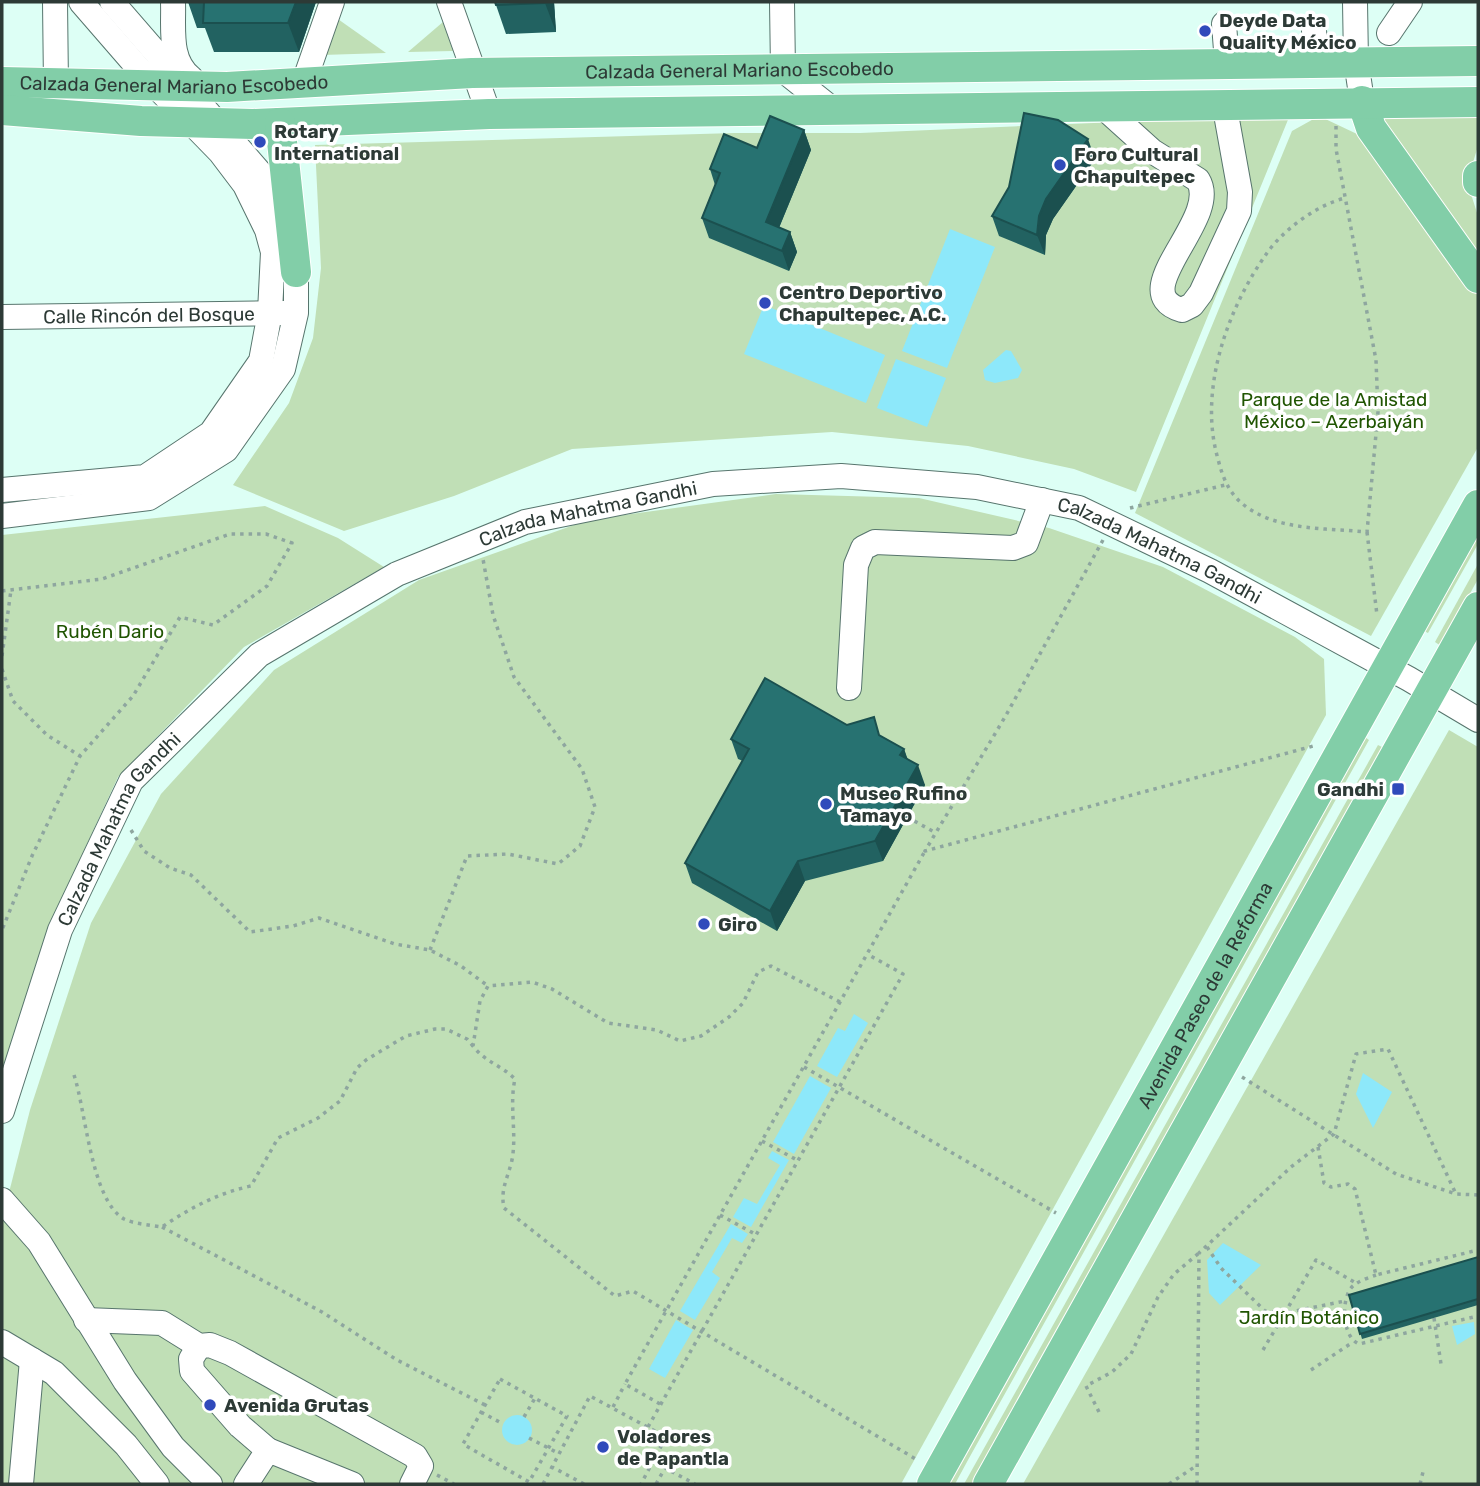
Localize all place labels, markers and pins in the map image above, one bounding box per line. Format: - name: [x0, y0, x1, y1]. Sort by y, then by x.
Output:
- place label: Deyde Data Quality México: [1219, 9, 1357, 54]
- marker: Deyde Data Quality México: [1197, 23, 1213, 39]
- place label: Rotary International: [274, 120, 399, 165]
- marker: Rotary International: [252, 134, 268, 150]
- place label: Foro Cultural Chapultepec: [1074, 143, 1198, 188]
- marker: Foro Cultural Chapultepec: [1052, 157, 1068, 173]
- place label: Centro Deportivo Chapultepec, A.C.: [779, 281, 946, 326]
- marker: Centro Deportivo Chapultepec, A.C.: [757, 295, 773, 311]
- place label: Gandhi: [1317, 778, 1384, 801]
- marker: Gandhi: [1390, 781, 1406, 797]
- place label: Museo Rufino Tamayo: [840, 782, 967, 827]
- marker: Museo Rufino Tamayo: [818, 796, 834, 812]
- place label: Giro: [718, 913, 757, 936]
- marker: Giro: [696, 916, 712, 932]
- place label: Avenida Grutas: [224, 1394, 369, 1417]
- marker: Avenida Grutas: [202, 1397, 218, 1413]
- place label: Voladores de Papantla: [617, 1425, 729, 1470]
- marker: Voladores de Papantla: [595, 1439, 611, 1455]

